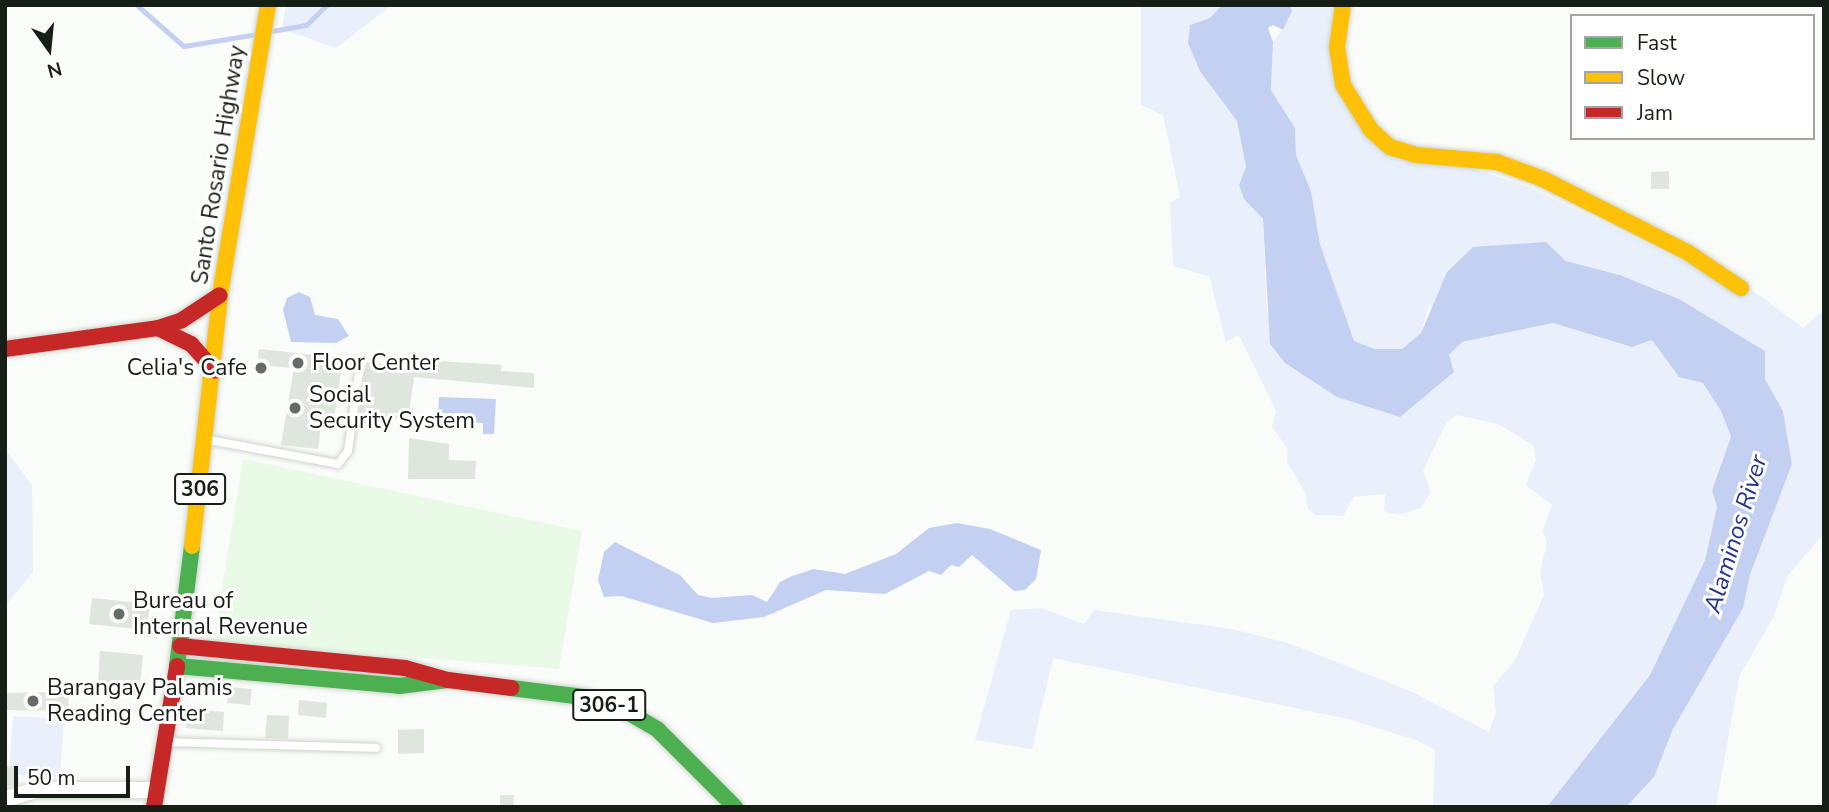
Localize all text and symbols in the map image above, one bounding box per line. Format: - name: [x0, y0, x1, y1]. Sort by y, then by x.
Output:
- north arrow: [14, 14, 84, 84]
- legend: [1570, 14, 1815, 140]
- text: Fast: [1637, 29, 1677, 57]
- street label: Santo Rosario Highway: [186, 43, 252, 287]
- text: N: [44, 55, 65, 84]
- text: Slow: [1637, 64, 1685, 92]
- text: Jam: [1637, 99, 1673, 127]
- place label: Floor Center: [312, 349, 439, 377]
- place label: Celia's Cafe: [127, 354, 247, 382]
- marker: Floor Center: [290, 355, 306, 371]
- marker: Celia's Cafe: [253, 360, 269, 376]
- place label: Social Security System: [309, 381, 475, 435]
- marker: Social Security System: [287, 400, 303, 416]
- water label: Alaminos River: [1698, 452, 1774, 616]
- road number: 306: [174, 472, 226, 506]
- place label: Bureau of Internal Revenue: [133, 587, 308, 641]
- marker: Bureau of Internal Revenue: [111, 606, 127, 622]
- place label: Barangay Palamis Reading Center: [47, 674, 233, 728]
- road number: 306-1: [570, 688, 648, 722]
- marker: Barangay Palamis Reading Center: [25, 693, 41, 709]
- scale bar: [18, 752, 133, 796]
- text: 50 m: [27, 764, 76, 792]

